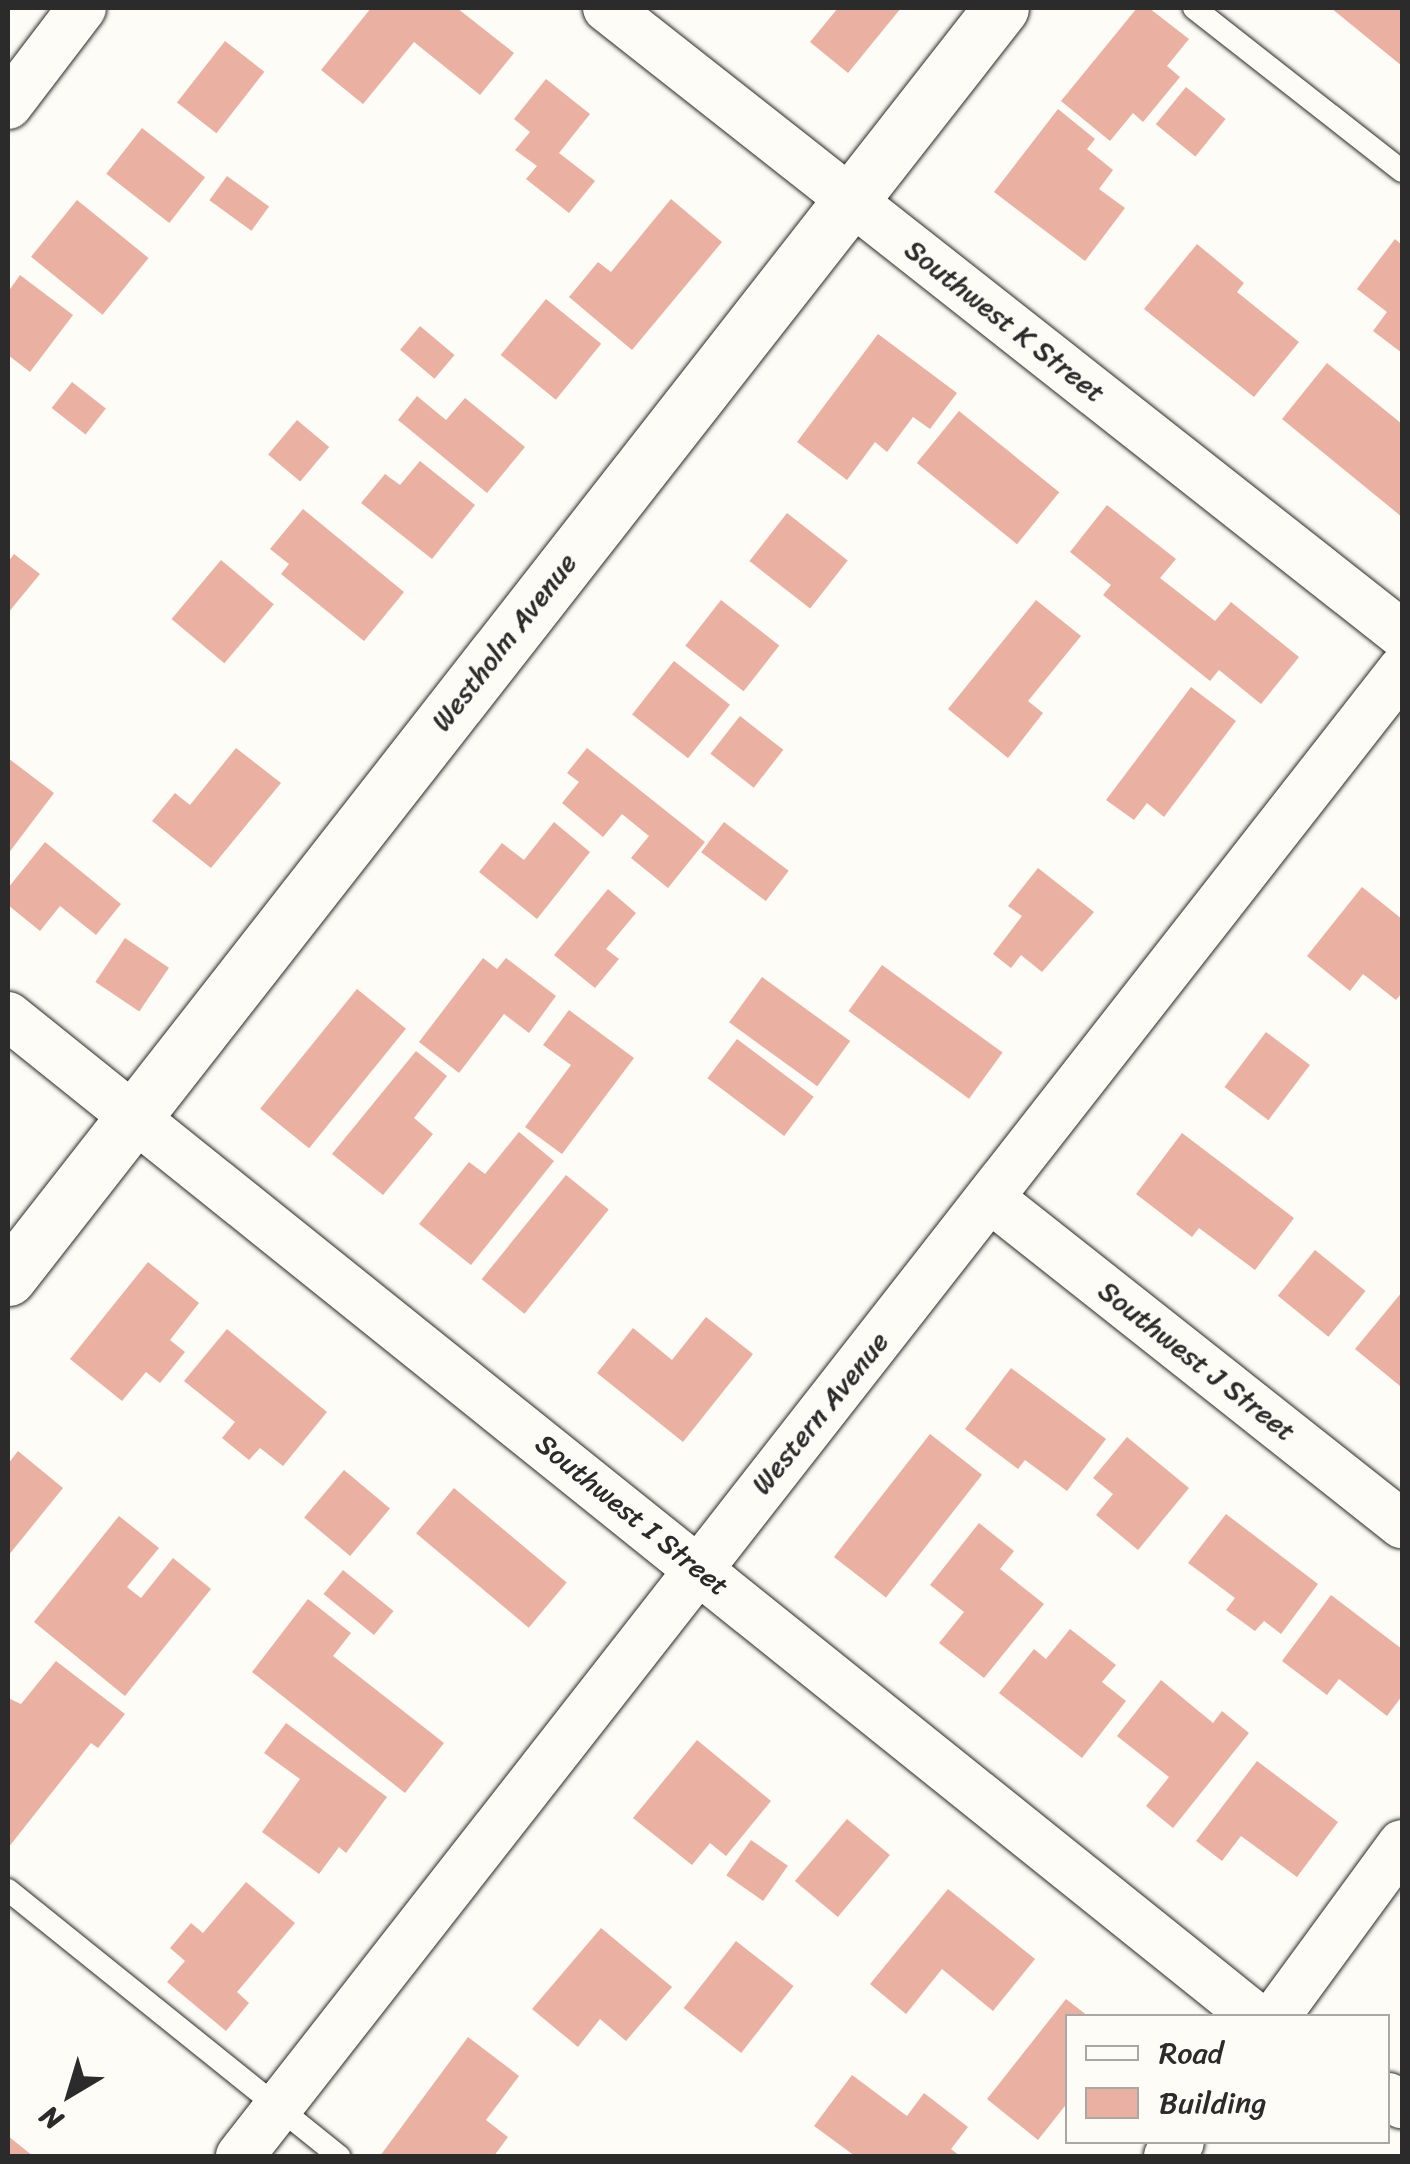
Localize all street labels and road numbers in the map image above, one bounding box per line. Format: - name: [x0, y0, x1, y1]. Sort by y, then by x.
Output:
- street label: Southwest K Street: [898, 232, 1112, 410]
- street label: Westholm Avenue: [424, 546, 584, 738]
- street label: Southwest J Street: [1092, 1274, 1302, 1448]
- street label: Western Avenue: [744, 1325, 896, 1501]
- street label: Southwest I Street: [529, 1427, 735, 1603]

